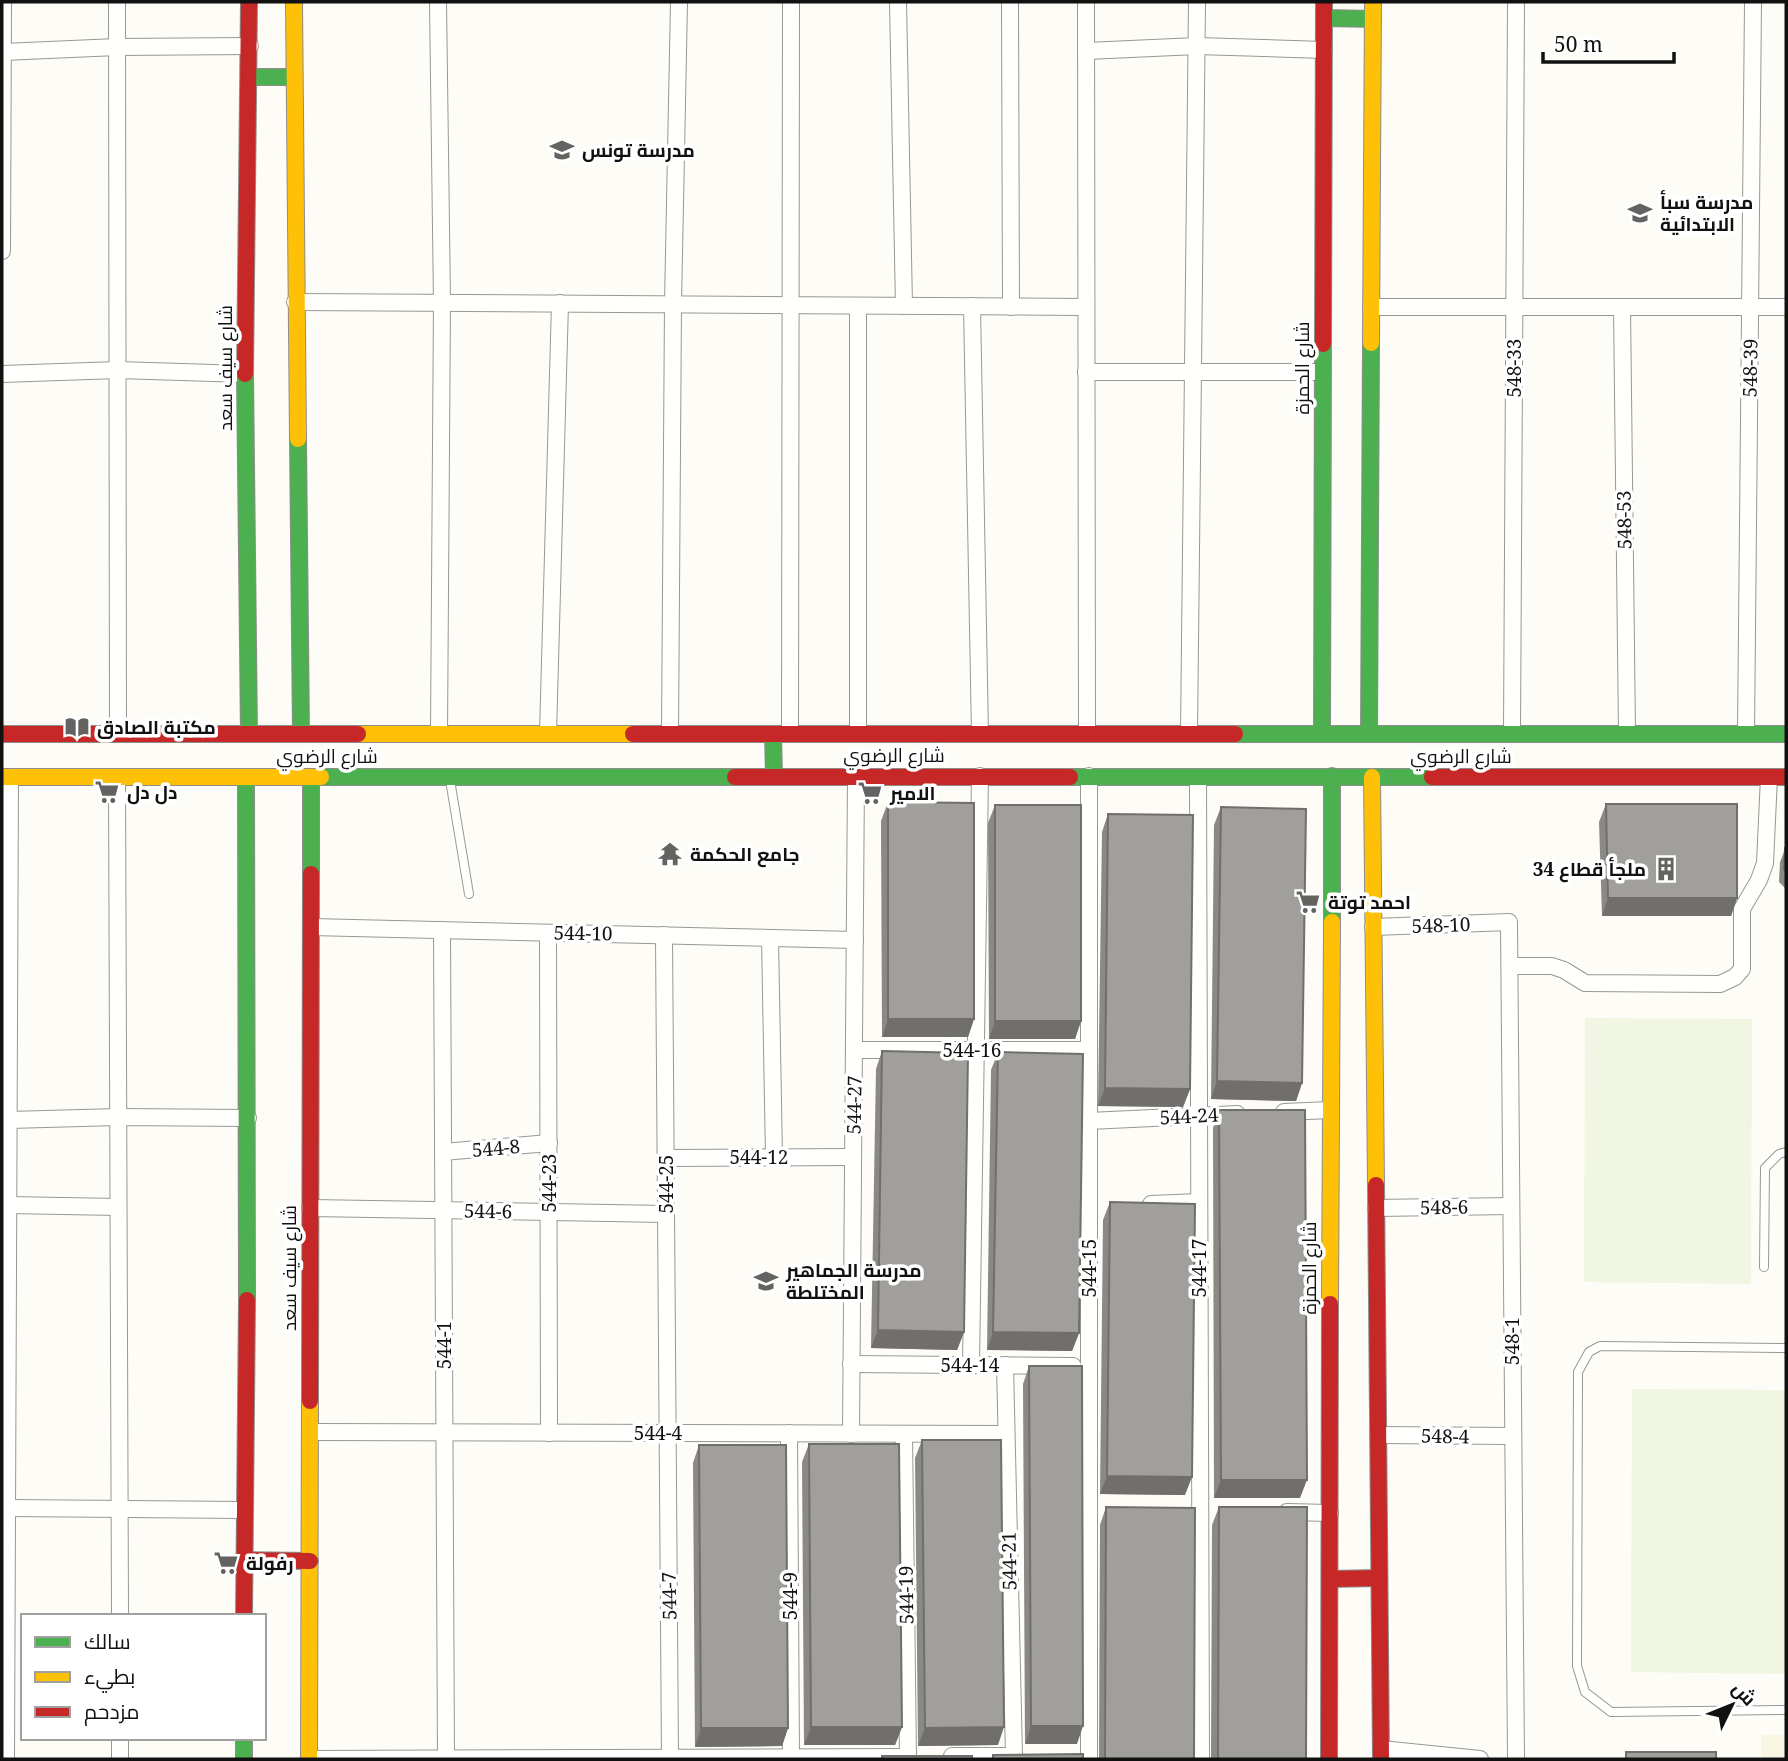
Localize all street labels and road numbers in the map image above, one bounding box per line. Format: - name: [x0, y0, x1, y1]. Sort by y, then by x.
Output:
- street label: شارع سيف سعد: [212, 305, 239, 431]
- street label: شارع الحمزة: [1289, 321, 1316, 415]
- street label: 548-39: [1736, 338, 1764, 398]
- street label: 548-33: [1501, 339, 1527, 398]
- street label: 548-53: [1610, 490, 1638, 550]
- street label: شارع الرضوي: [843, 742, 945, 770]
- street label: شارع الرضوي: [276, 743, 378, 771]
- street label: شارع الرضوي: [1410, 743, 1512, 771]
- street label: 548-10: [1411, 911, 1471, 939]
- street label: 544-10: [553, 919, 613, 947]
- street label: 544-16: [943, 1037, 1002, 1063]
- street label: 544-27: [840, 1075, 868, 1135]
- street label: 544-24: [1159, 1101, 1220, 1131]
- street label: 544-8: [471, 1133, 521, 1163]
- street label: 544-12: [730, 1144, 789, 1170]
- street label: 544-23: [536, 1154, 562, 1213]
- street label: 544-25: [653, 1155, 679, 1214]
- street label: 548-6: [1420, 1194, 1468, 1220]
- street label: 544-6: [464, 1198, 512, 1224]
- street label: شارع سيف سعد: [276, 1205, 303, 1331]
- street label: شارع الحمزة: [1296, 1221, 1323, 1315]
- street label: 544-15: [1076, 1239, 1102, 1298]
- street label: 544-17: [1186, 1239, 1212, 1298]
- street label: 548-1: [1499, 1317, 1525, 1365]
- street label: 544-1: [431, 1321, 457, 1369]
- street label: 544-14: [941, 1352, 1000, 1378]
- street label: 544-4: [634, 1420, 683, 1446]
- street label: 548-4: [1421, 1423, 1470, 1449]
- street label: 544-21: [995, 1531, 1023, 1591]
- street label: 544-19: [892, 1565, 920, 1625]
- street label: 544-7: [656, 1572, 682, 1620]
- street label: 544-9: [777, 1572, 803, 1620]

